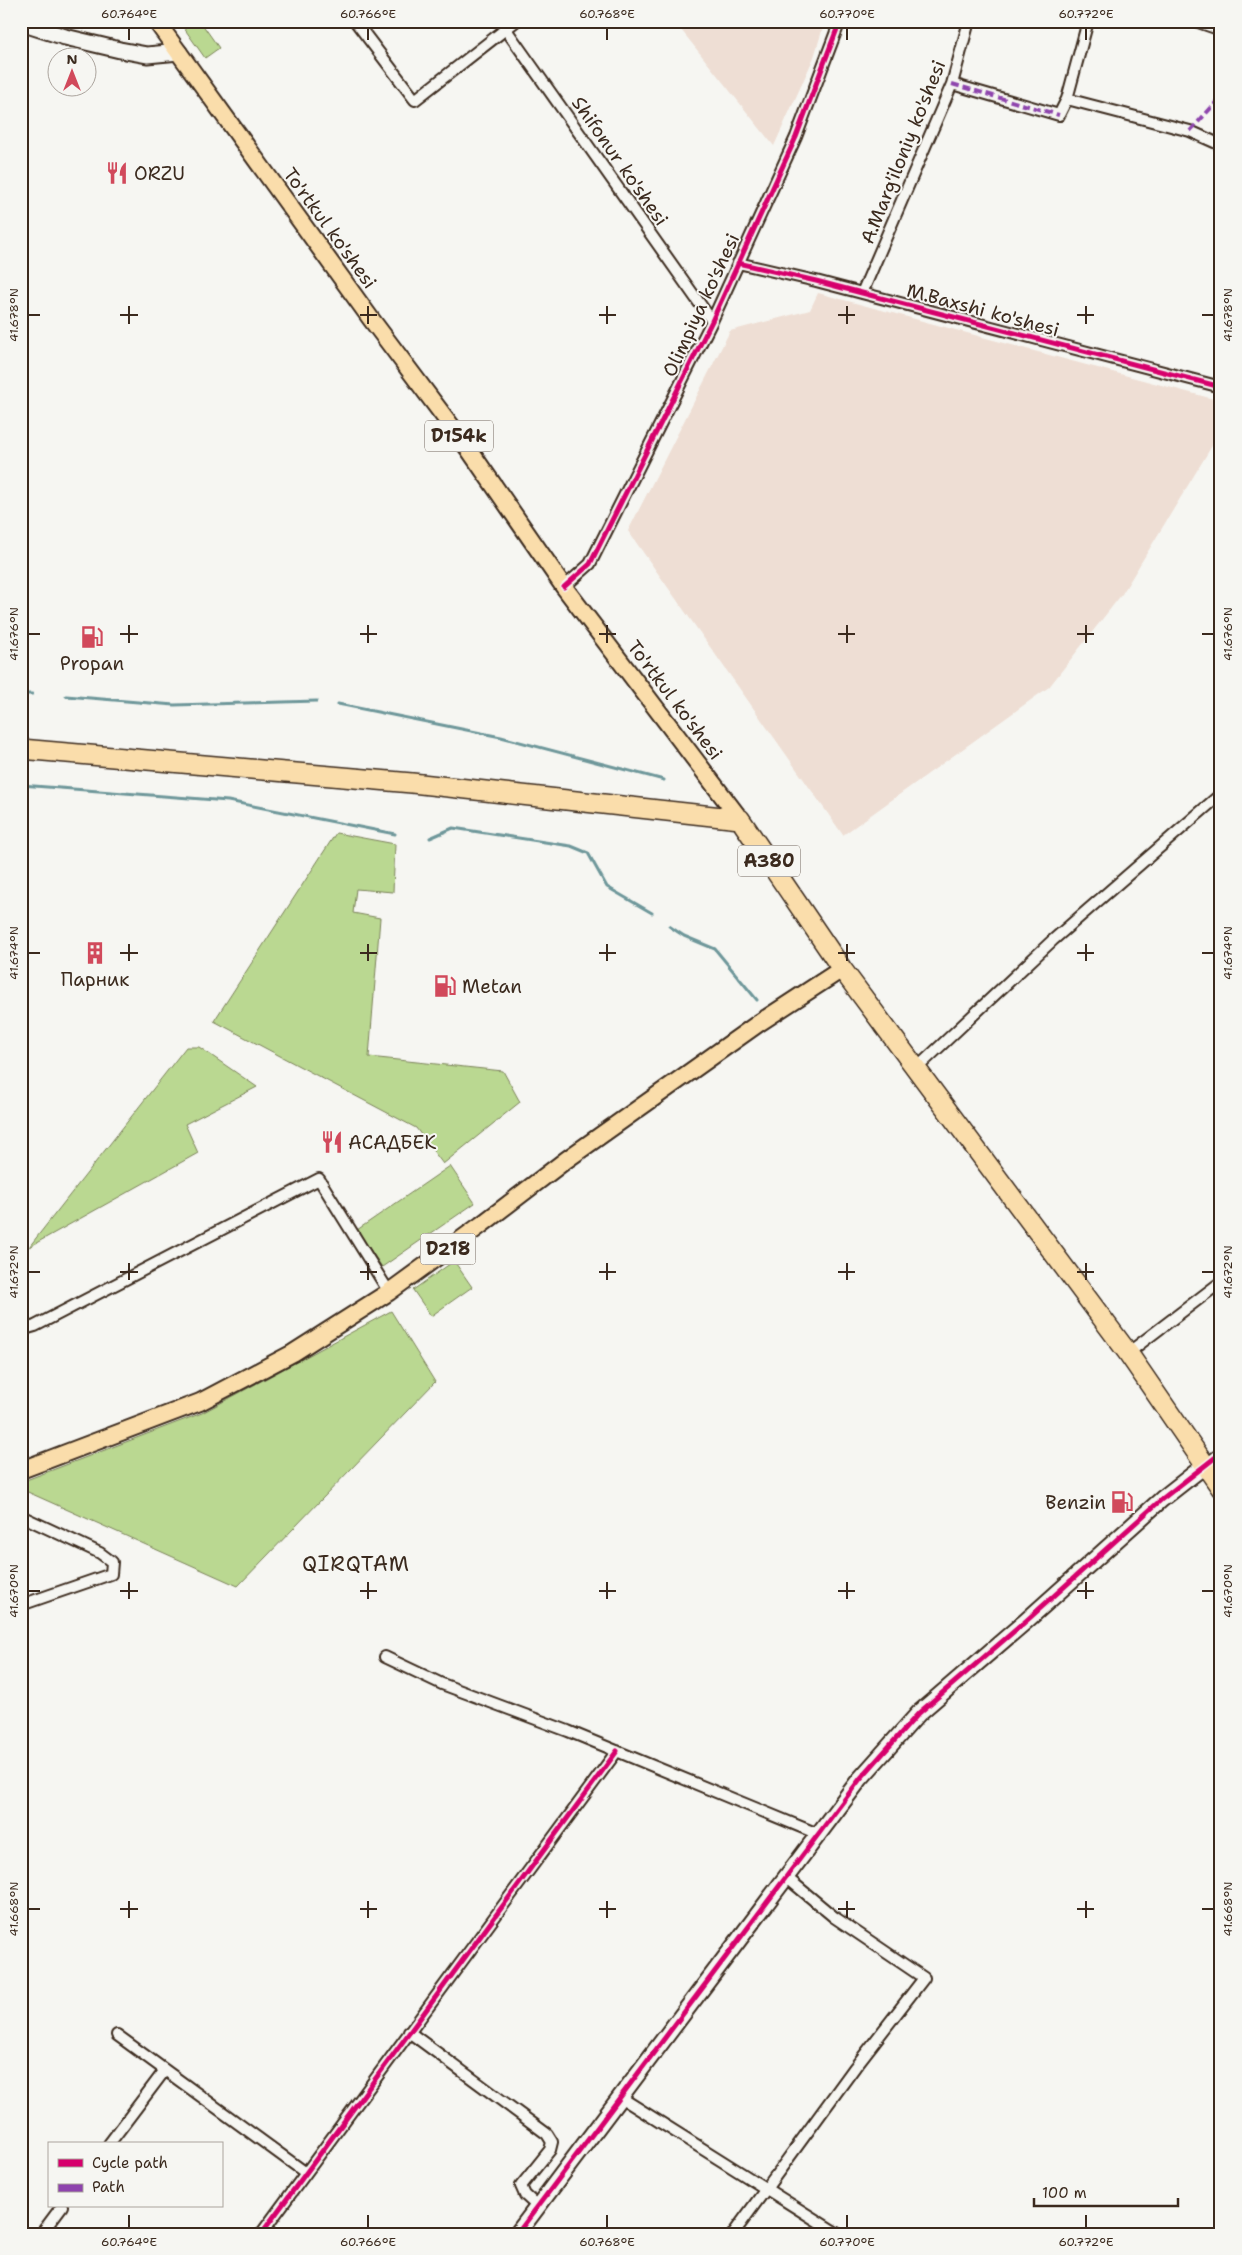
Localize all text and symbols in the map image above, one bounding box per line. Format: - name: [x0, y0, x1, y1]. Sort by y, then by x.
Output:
- text: 60.764°E: [101, 6, 157, 22]
- text: 60.766°E: [340, 6, 396, 22]
- text: 60.768°E: [579, 6, 635, 22]
- text: 60.770°E: [819, 6, 875, 22]
- text: 60.772°E: [1058, 6, 1114, 22]
- north arrow: [48, 48, 98, 98]
- text: N: [66, 50, 78, 68]
- street label: A.Marg'iloniy ko'shesi: [855, 56, 951, 248]
- street label: Shifonur ko'shesi: [566, 91, 674, 231]
- restaurant icon: ORZU: [104, 160, 130, 186]
- place label: ORZU: [134, 161, 185, 186]
- street label: To'rtkul ko'shesi: [278, 162, 382, 294]
- street label: Olimpiya ko'shesi: [657, 229, 745, 381]
- street label: M.Baxshi ko'shesi: [904, 278, 1062, 342]
- text: 41.678°N: [6, 288, 22, 342]
- text: 41.678°N: [1220, 288, 1236, 342]
- road number: D154k: [425, 421, 493, 452]
- text: 41.676°N: [6, 607, 22, 661]
- text: 41.676°N: [1220, 607, 1236, 661]
- fuel station icon: Propan: [79, 624, 105, 650]
- street label: To'rtkul ko'shesi: [622, 635, 728, 765]
- place label: Propan: [60, 651, 124, 676]
- road number: A380: [738, 846, 800, 876]
- text: 41.674°N: [6, 926, 22, 980]
- text: 41.674°N: [1220, 926, 1236, 980]
- building icon: Парник: [82, 940, 108, 966]
- place label: Парник: [61, 967, 129, 992]
- fuel station icon: Metan: [432, 973, 458, 999]
- place label: Metan: [462, 974, 522, 999]
- restaurant icon: АСАДБЕК: [319, 1129, 345, 1155]
- place label: АСАДБЕК: [348, 1130, 437, 1155]
- road number: D218: [420, 1234, 476, 1264]
- text: 41.672°N: [6, 1245, 22, 1299]
- text: 41.672°N: [1220, 1245, 1236, 1299]
- fuel station icon: Benzin: [1109, 1489, 1135, 1515]
- place label: Benzin: [1045, 1490, 1106, 1515]
- district label: QIRQTAM: [302, 1550, 410, 1578]
- text: 41.670°N: [6, 1564, 22, 1618]
- text: 41.670°N: [1220, 1564, 1236, 1618]
- text: 41.668°N: [6, 1882, 22, 1936]
- text: 41.668°N: [1220, 1882, 1236, 1936]
- legend: [48, 2142, 222, 2208]
- text: Cycle path: [92, 2153, 168, 2173]
- scale bar: [1034, 2175, 1178, 2207]
- text: Path: [92, 2177, 125, 2197]
- text: 100 m: [1042, 2183, 1087, 2203]
- text: 60.764°E: [101, 2234, 157, 2250]
- text: 60.766°E: [340, 2234, 396, 2250]
- text: 60.768°E: [579, 2234, 635, 2250]
- text: 60.770°E: [819, 2234, 875, 2250]
- text: 60.772°E: [1058, 2234, 1114, 2250]

